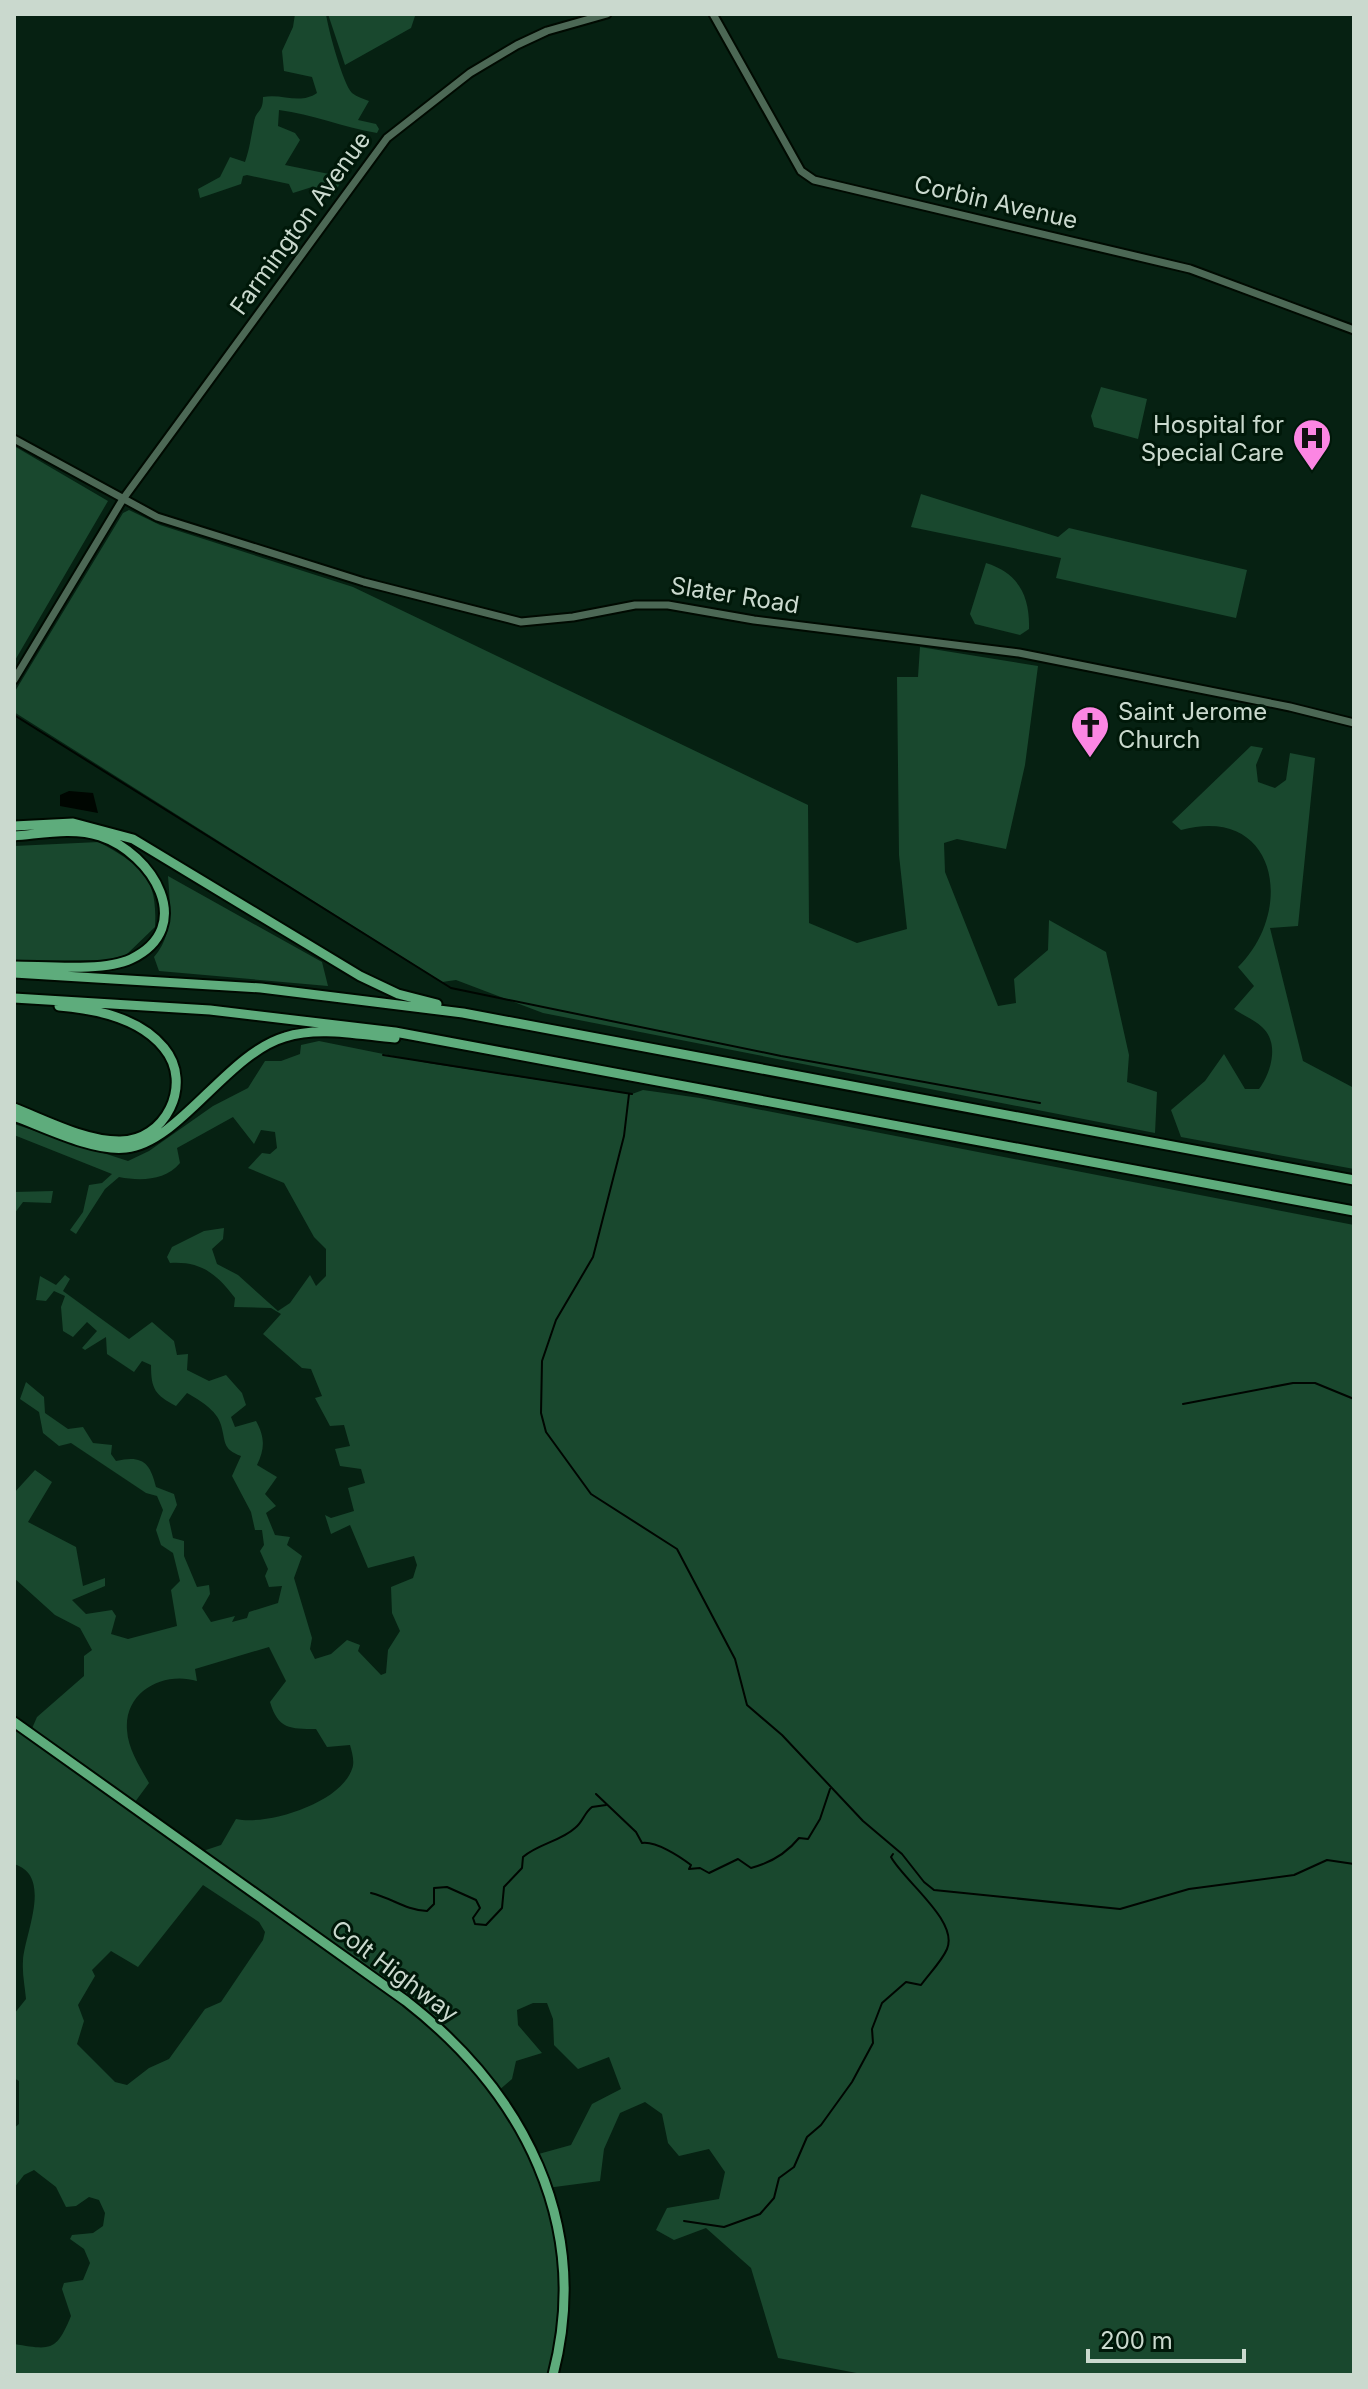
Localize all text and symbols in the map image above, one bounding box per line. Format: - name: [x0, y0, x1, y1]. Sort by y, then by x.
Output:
- street label: Farmington Avenue: [224, 126, 376, 320]
- street label: Corbin Avenue: [911, 169, 1081, 235]
- place label: Hospital for Special Care: [1141, 410, 1284, 467]
- hospital icon: Hospital for Special Care: [1291, 417, 1333, 472]
- street label: Slater Road: [669, 571, 801, 619]
- place label: Saint Jerome Church: [1118, 697, 1267, 754]
- church icon: Saint Jerome Church: [1069, 704, 1111, 759]
- street label: Colt Highway: [326, 1914, 464, 2028]
- scale bar: [1088, 2313, 1244, 2363]
- text: 200 m: [1100, 2326, 1173, 2355]

